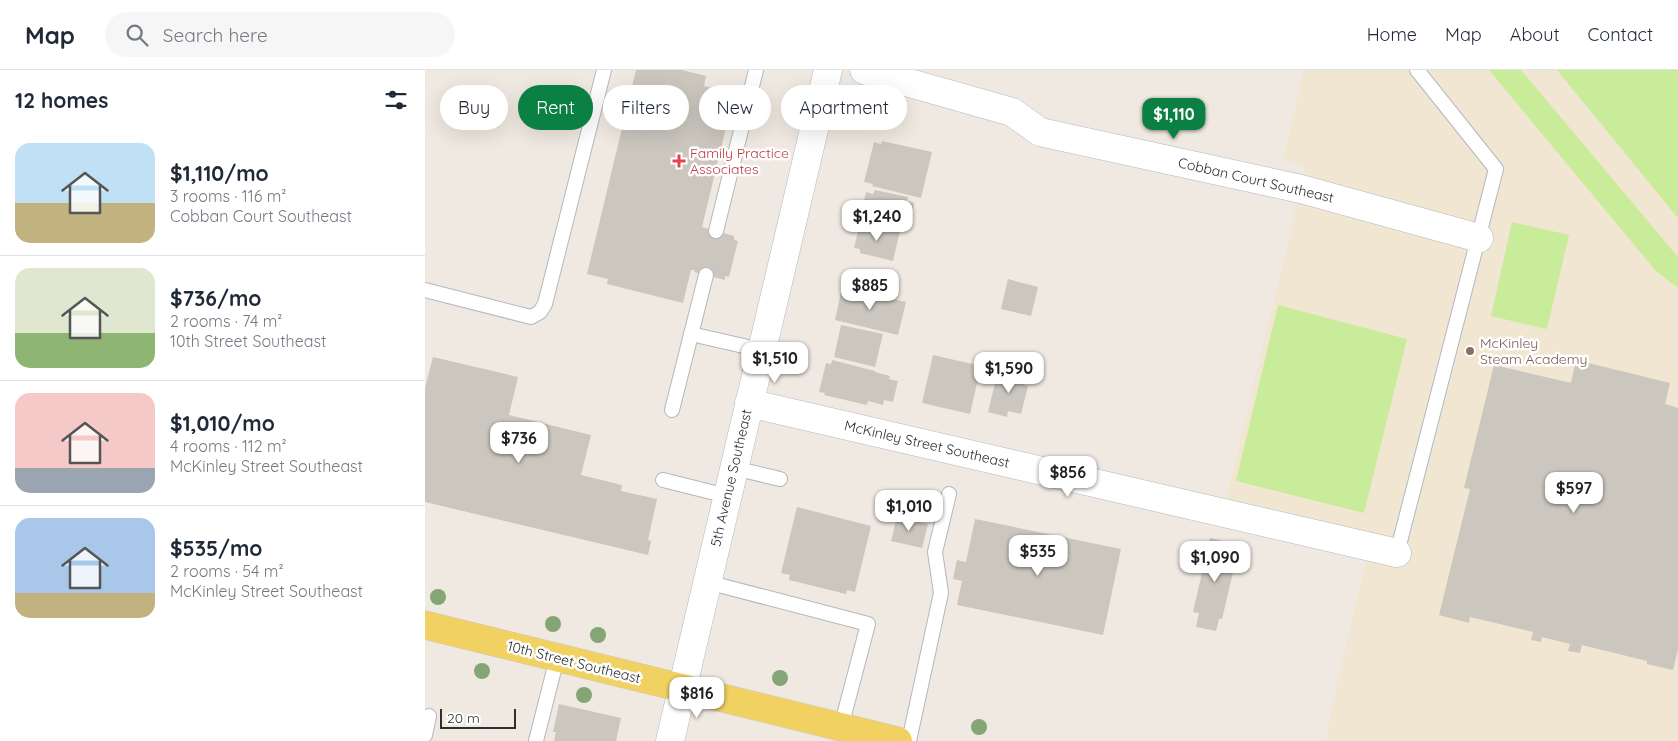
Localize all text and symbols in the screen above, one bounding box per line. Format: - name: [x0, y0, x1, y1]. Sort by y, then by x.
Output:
- search box: [105, 12, 455, 57]
- text: Map: [25, 20, 75, 50]
- icon: search: [123, 21, 151, 49]
- text: Search here: [163, 23, 268, 47]
- text: Home: [1367, 23, 1417, 46]
- text: Map: [1445, 23, 1482, 46]
- text: About: [1510, 23, 1560, 46]
- text: Contact: [1588, 23, 1653, 46]
- chip: Buy: [440, 85, 508, 130]
- chip: Rent: [518, 85, 593, 130]
- chip: Filters: [603, 85, 689, 130]
- chip: New: [699, 85, 771, 130]
- chip: Apartment: [781, 85, 907, 130]
- icon: filters: [382, 86, 410, 114]
- text: 12 homes: [15, 87, 108, 113]
- pin: $1,110: [1133, 98, 1215, 140]
- text: $1,110: [1153, 104, 1195, 124]
- place label: Family Practice Associates: [690, 144, 789, 178]
- street label: Cobban Court Southeast: [1176, 153, 1336, 207]
- marker: Family Practice Associates: [672, 154, 686, 168]
- text: $1,110/mo: [170, 160, 269, 186]
- icon: home: [55, 163, 115, 223]
- text: 3 rooms · 116 m²: [170, 186, 286, 206]
- pin: $1,240: [836, 200, 918, 242]
- text: Cobban Court Southeast: [170, 206, 352, 226]
- text: $1,240: [853, 206, 901, 226]
- pin: $885: [840, 268, 900, 311]
- text: $885: [852, 275, 888, 295]
- text: $736/mo: [170, 285, 261, 311]
- icon: home: [55, 288, 115, 348]
- text: 2 rooms · 74 m²: [170, 311, 282, 331]
- text: 10th Street Southeast: [170, 331, 326, 351]
- place label: McKinley Steam Academy: [1480, 334, 1587, 368]
- pin: $1,510: [734, 342, 816, 384]
- marker: McKinley Steam Academy: [1464, 345, 1476, 357]
- text: $1,510: [752, 348, 798, 368]
- pin: $1,590: [968, 352, 1050, 394]
- text: $1,590: [985, 358, 1033, 378]
- street label: 5th Avenue Southeast: [706, 407, 756, 549]
- text: $1,010/mo: [170, 410, 275, 436]
- icon: home: [55, 413, 115, 473]
- street label: McKinley Street Southeast: [843, 416, 1012, 472]
- pin: $736: [489, 422, 549, 464]
- text: $736: [501, 428, 537, 448]
- text: 4 rooms · 112 m²: [170, 436, 287, 456]
- text: McKinley Street Southeast: [170, 456, 363, 476]
- pin: $856: [1038, 456, 1098, 498]
- text: $856: [1050, 462, 1086, 482]
- pin: $597: [1544, 472, 1604, 514]
- text: $597: [1556, 478, 1592, 498]
- pin: $1,010: [868, 490, 950, 532]
- text: $1,010: [886, 496, 932, 516]
- pin: $535: [1008, 534, 1068, 577]
- text: $535/mo: [170, 535, 262, 561]
- icon: home: [55, 538, 115, 598]
- pin: $1,090: [1174, 540, 1256, 583]
- text: $535: [1020, 541, 1056, 561]
- text: $1,090: [1191, 547, 1239, 567]
- text: 2 rooms · 54 m²: [170, 561, 284, 581]
- text: McKinley Street Southeast: [170, 581, 363, 601]
- street label: 10th Street Southeast: [505, 637, 643, 687]
- pin: $816: [667, 676, 727, 719]
- text: $816: [680, 683, 714, 703]
- scale bar: [440, 706, 516, 729]
- text: 20 m: [447, 709, 480, 727]

